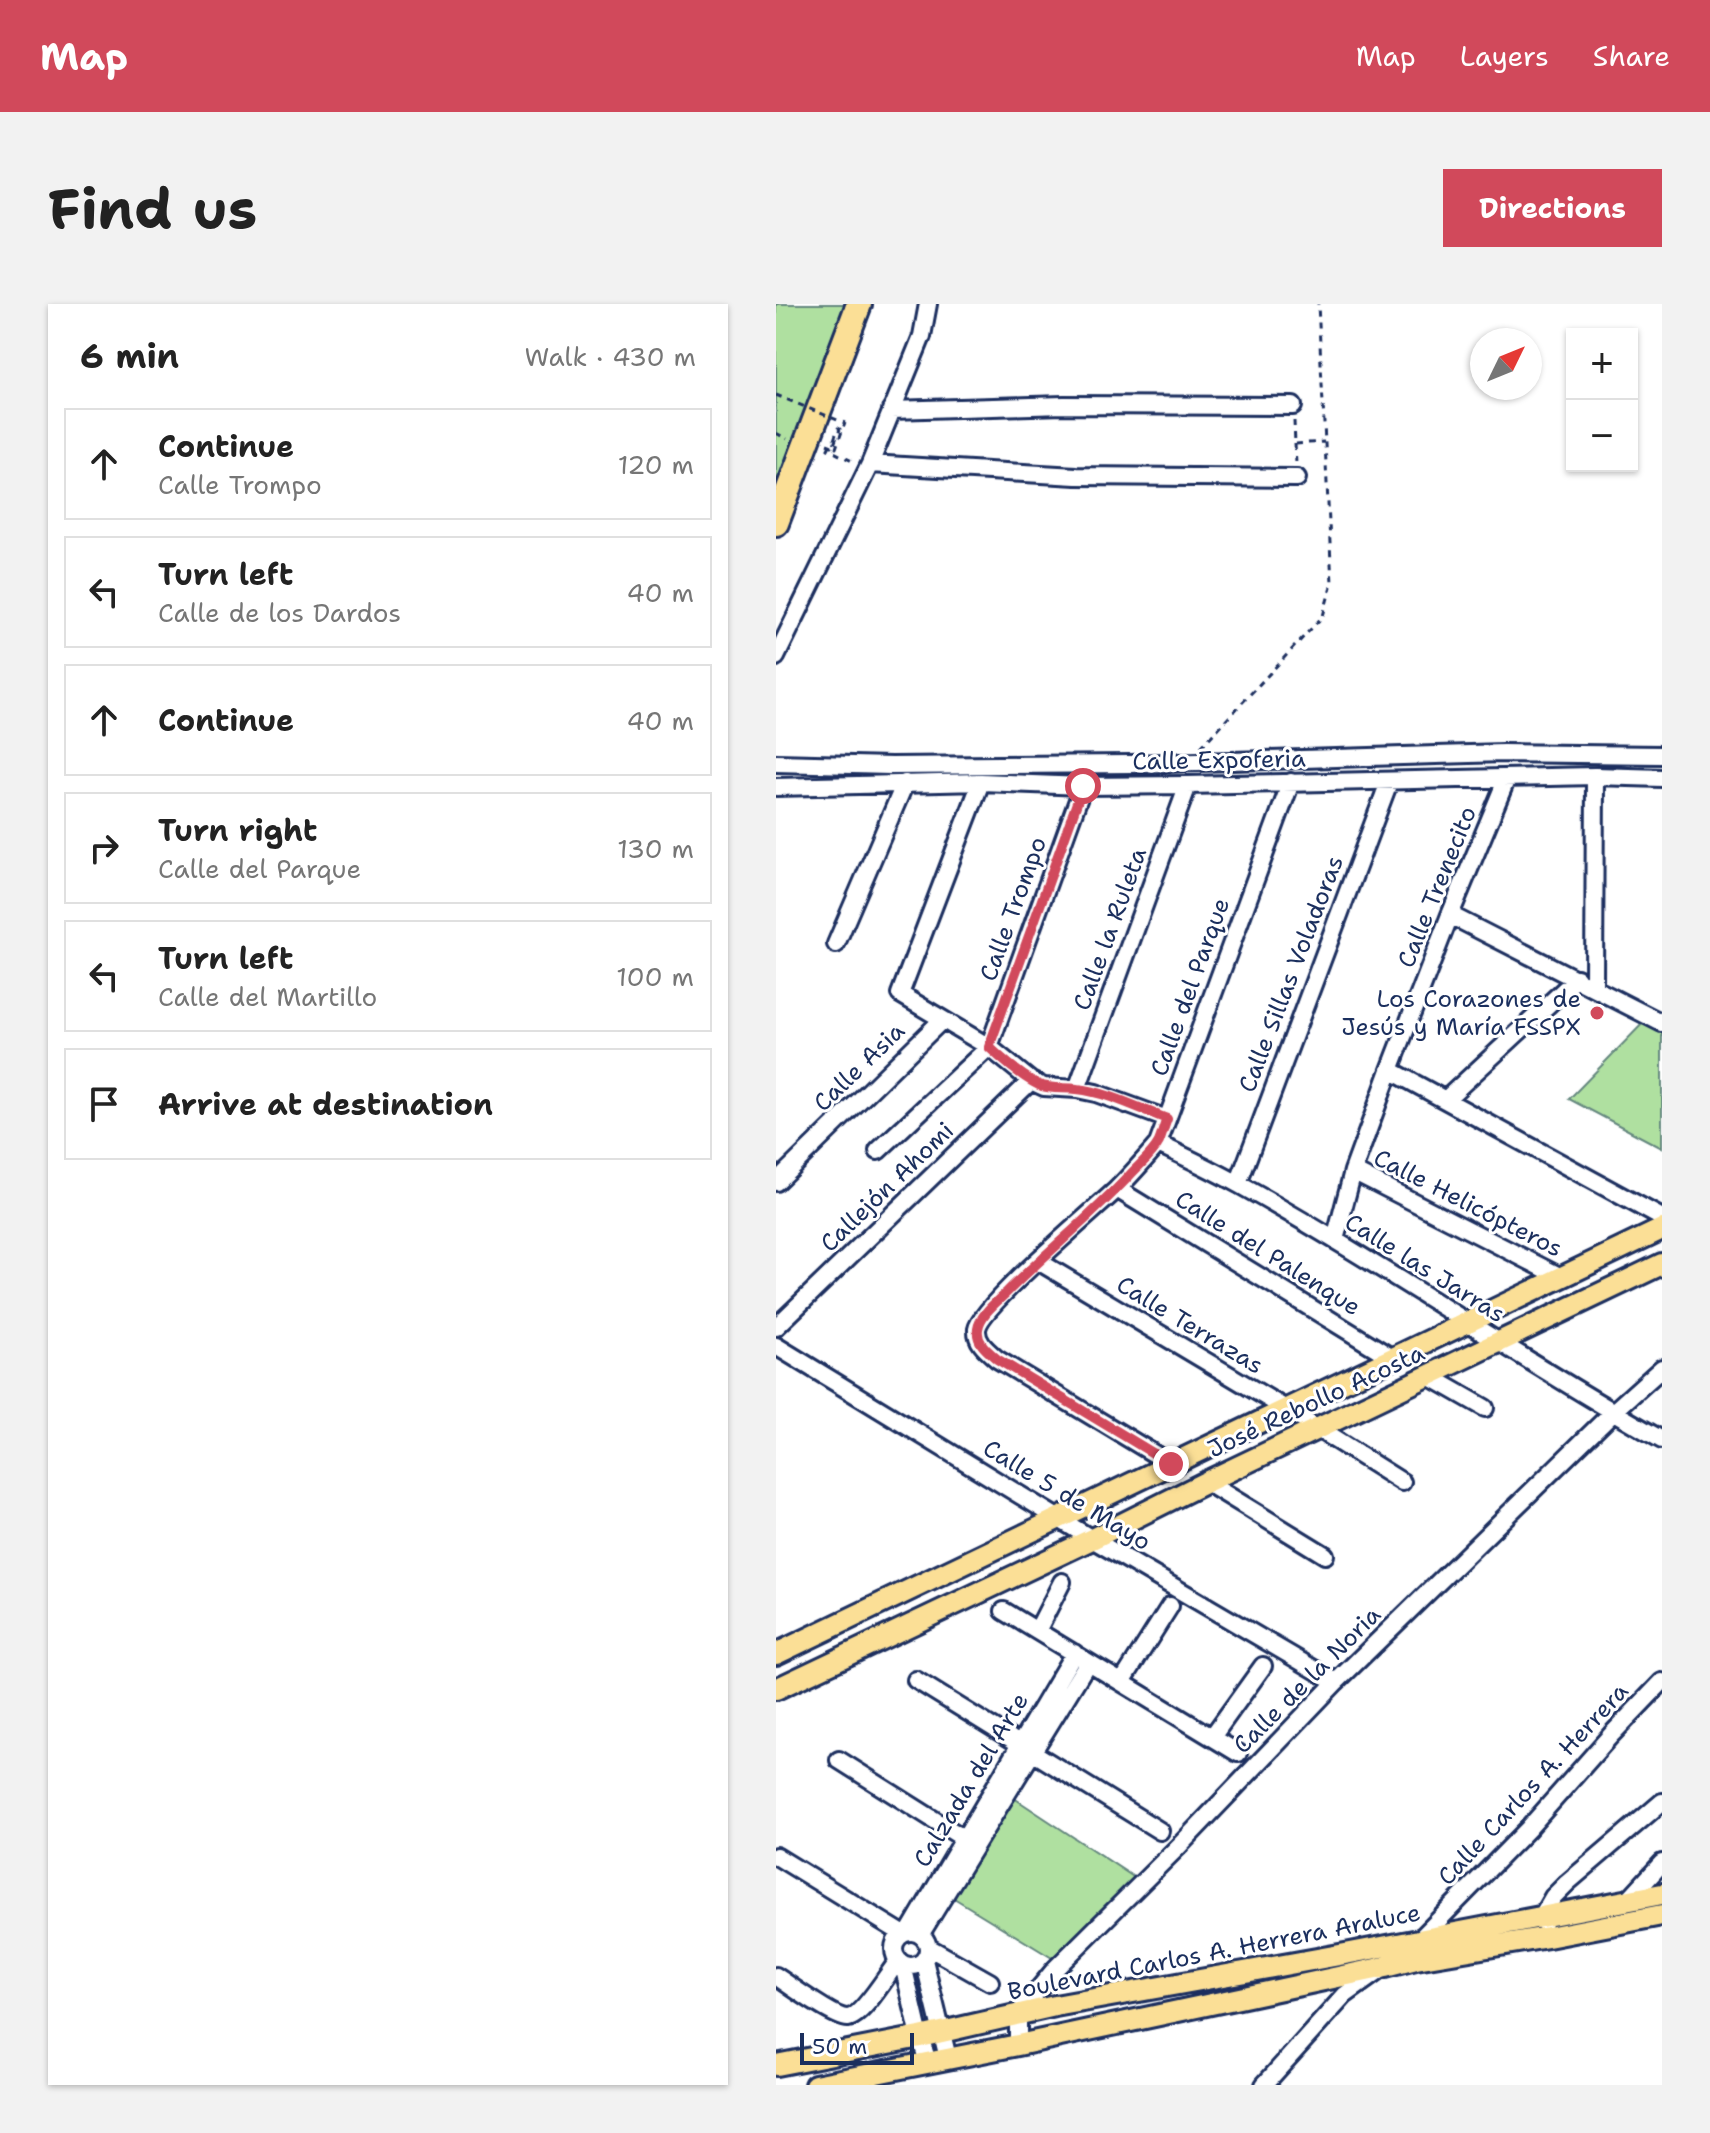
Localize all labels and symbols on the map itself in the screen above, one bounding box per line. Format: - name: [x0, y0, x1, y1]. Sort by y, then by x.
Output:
- north arrow: [1470, 328, 1542, 400]
- street label: Calle Expoferia: [1132, 742, 1306, 778]
- route start: [1065, 768, 1101, 804]
- street label: Calle Trenecito: [1390, 802, 1484, 972]
- street label: Calle Trompo: [972, 833, 1054, 985]
- street label: Calle la Ruleta: [1066, 843, 1154, 1015]
- street label: Calle Sillas Voladoras: [1231, 851, 1351, 1097]
- street label: Calle del Parque: [1143, 893, 1237, 1081]
- place label: Los Corazones de Jesús y María FSSPX: [1341, 983, 1581, 1043]
- marker: Los Corazones de Jesús y María FSSPX: [1588, 1004, 1606, 1022]
- street label: Calle Asia: [806, 1015, 912, 1119]
- street label: Callejón Ahomi: [813, 1115, 961, 1259]
- street label: Calle Helicópteros: [1368, 1142, 1568, 1264]
- street label: Calle del Palenque: [1169, 1183, 1367, 1323]
- street label: Calle las Jarras: [1339, 1206, 1511, 1330]
- street label: Calle Terrazas: [1111, 1269, 1269, 1381]
- street label: José Rebollo Acosta: [1202, 1337, 1430, 1465]
- street label: Calle 5 de Mayo: [977, 1432, 1157, 1558]
- route end: [1153, 1446, 1189, 1482]
- street label: Calle de la Noria: [1226, 1599, 1388, 1761]
- street label: Calle Carlos A. Herrera: [1431, 1676, 1635, 1892]
- street label: Calzada del Arte: [906, 1687, 1036, 1873]
- street label: Boulevard Carlos A. Herrera Araluce: [1005, 1896, 1423, 2008]
- scale bar: [800, 2029, 914, 2065]

